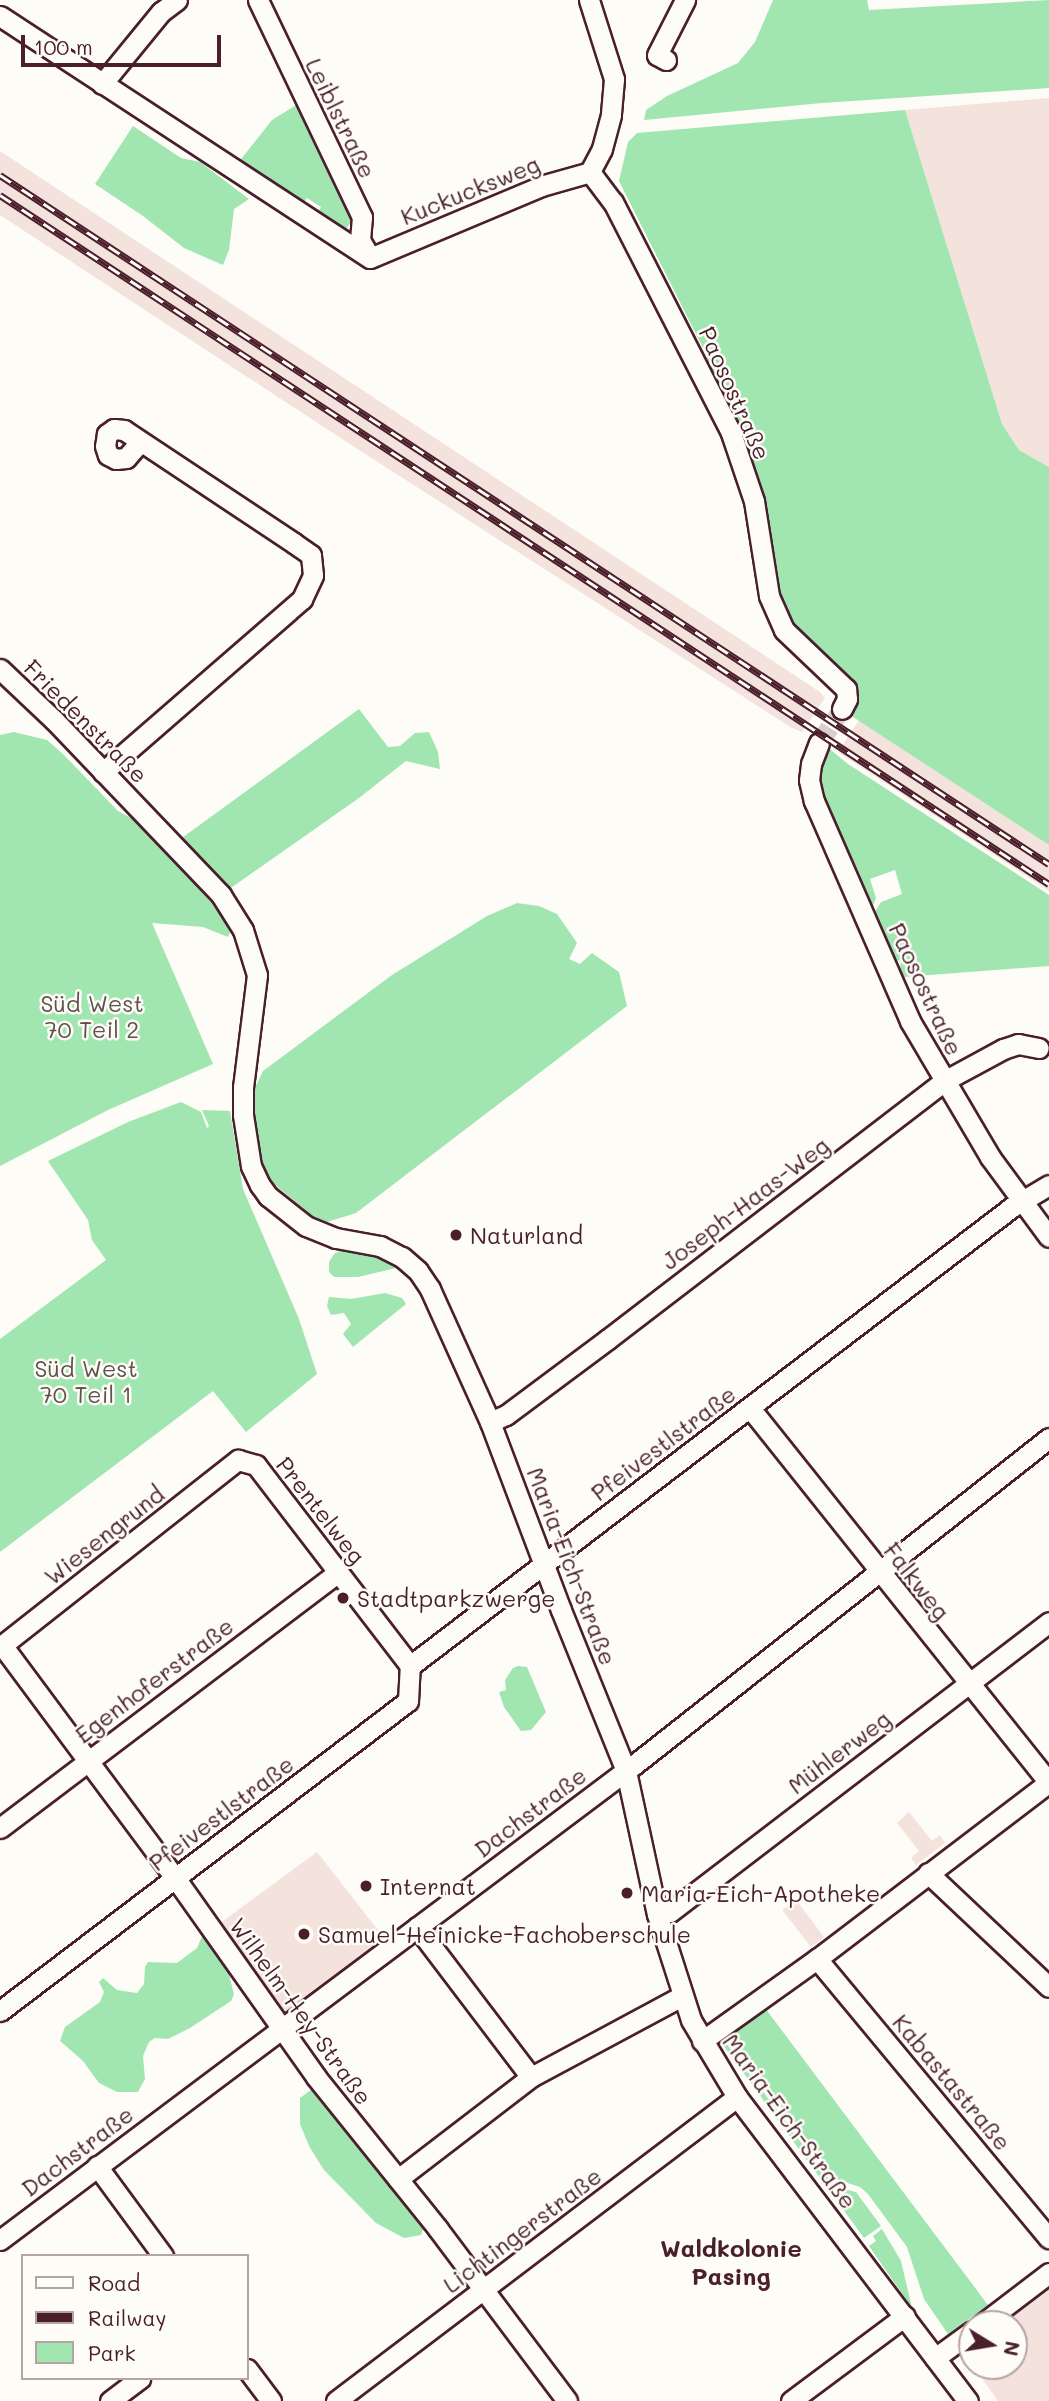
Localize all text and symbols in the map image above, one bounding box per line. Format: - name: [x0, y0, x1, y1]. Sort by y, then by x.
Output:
- scale bar: [24, 21, 224, 65]
- text: 100 m: [34, 33, 93, 60]
- street label: Leiblstraße: [300, 54, 382, 182]
- street label: Kuckucksweg: [397, 150, 543, 230]
- street label: Paosostraße: [693, 322, 777, 464]
- street label: Friedenstraße: [19, 654, 153, 788]
- street label: Paosostraße: [883, 918, 969, 1060]
- park label: Süd West 70 Teil 2: [40, 989, 144, 1043]
- street label: Joseph-Haas-Weg: [656, 1131, 834, 1275]
- place label: Naturland: [470, 1221, 583, 1249]
- marker: Naturland: [448, 1227, 464, 1243]
- park label: Süd West 70 Teil 1: [34, 1354, 138, 1408]
- street label: Pfeivestlstraße: [585, 1380, 741, 1506]
- street label: Prentelweg: [271, 1451, 371, 1569]
- street label: Maria-Eich-Straße: [522, 1463, 622, 1669]
- street label: Wiesengrund: [39, 1480, 169, 1590]
- street label: Falkweg: [878, 1537, 956, 1625]
- place label: Stadtparkzwerge: [357, 1584, 555, 1612]
- marker: Stadtparkzwerge: [335, 1590, 351, 1606]
- street label: Egenhoferstraße: [69, 1612, 239, 1748]
- street label: Mühlerweg: [782, 1705, 896, 1799]
- street label: Pfeivestlstraße: [143, 1750, 299, 1876]
- street label: Dachstraße: [469, 1761, 591, 1863]
- place label: Internat: [380, 1872, 476, 1900]
- marker: Internat: [358, 1878, 374, 1894]
- place label: Maria-Eich-Apotheke: [641, 1879, 880, 1907]
- marker: Maria-Eich-Apotheke: [619, 1885, 635, 1901]
- street label: Wilhelm-Hey-Straße: [224, 1912, 378, 2110]
- place label: Samuel-Heinicke-Fachoberschule: [318, 1920, 691, 1948]
- marker: Samuel-Heinicke-Fachoberschule: [296, 1926, 312, 1942]
- street label: Kabastastraße: [887, 2008, 1017, 2156]
- street label: Maria-Eich-Straße: [717, 2028, 863, 2214]
- street label: Dachstraße: [16, 2100, 138, 2202]
- street label: Lichtingerstraße: [438, 2162, 606, 2298]
- district label: Waldkolonie Pasing: [660, 2234, 802, 2290]
- legend: [21, 2254, 248, 2380]
- text: Road: [88, 2269, 140, 2296]
- text: Railway: [88, 2304, 167, 2331]
- north arrow: [958, 2310, 1028, 2380]
- text: Park: [88, 2339, 136, 2366]
- text: N: [998, 2339, 1026, 2358]

